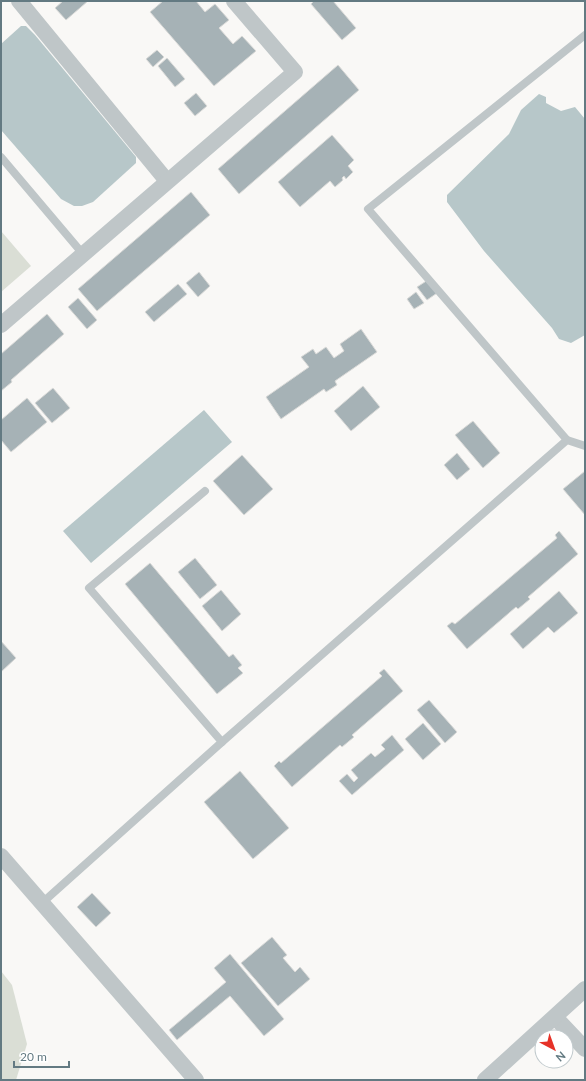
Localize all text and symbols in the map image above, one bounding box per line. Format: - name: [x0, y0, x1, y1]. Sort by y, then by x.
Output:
- north arrow: [534, 1029, 574, 1069]
- scale bar: [14, 1043, 69, 1069]
- text: 20 m: [20, 1049, 47, 1064]
- text: N: [553, 1049, 568, 1065]

